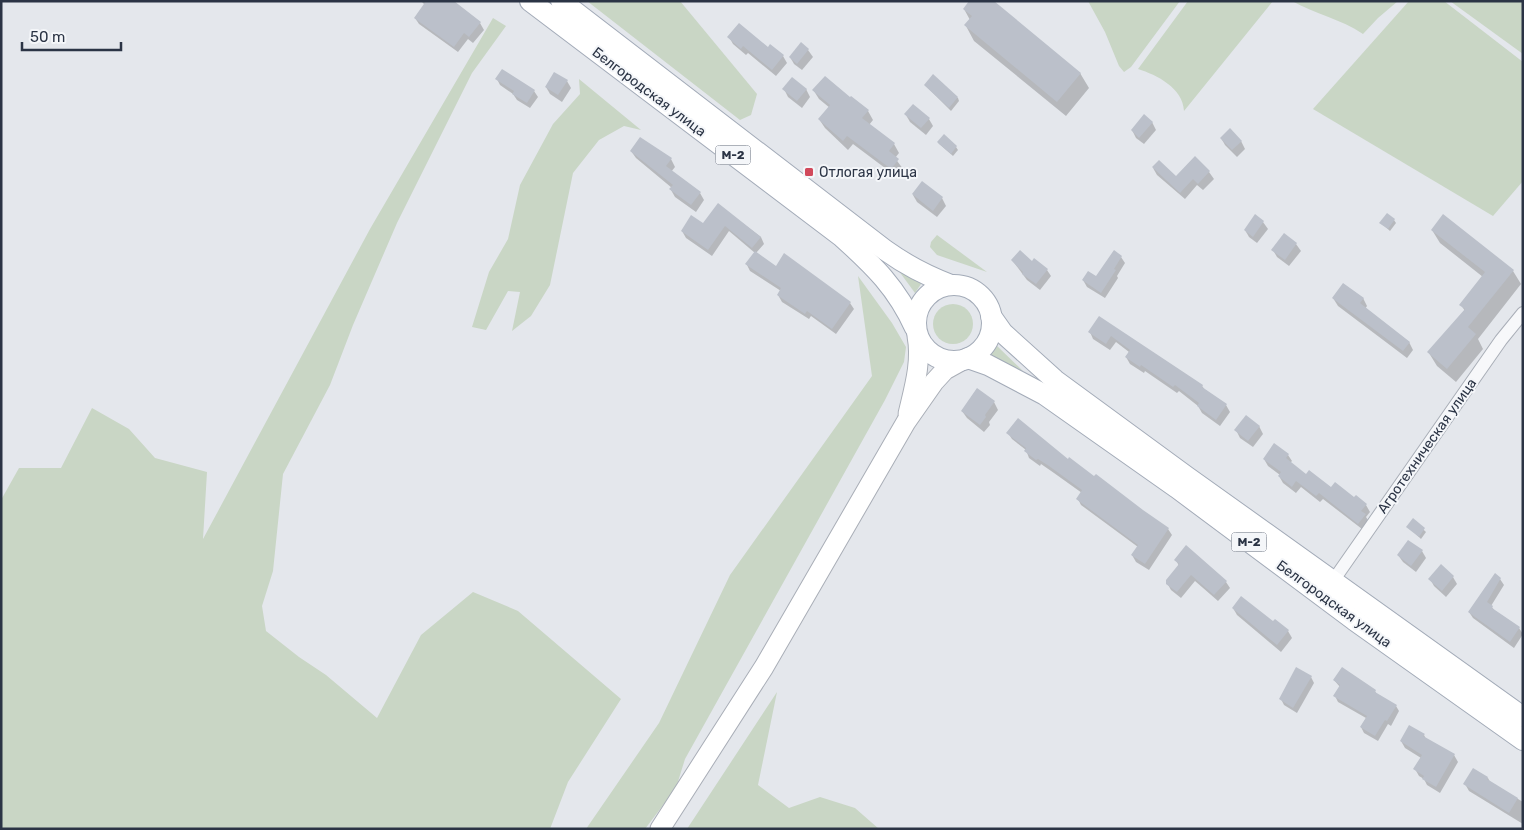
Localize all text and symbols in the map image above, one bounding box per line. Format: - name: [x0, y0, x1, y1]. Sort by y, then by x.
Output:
- scale bar: [22, 20, 121, 52]
- text: 50 m: [30, 28, 65, 46]
- street label: Белгородская улица: [589, 44, 709, 140]
- road number: М-2: [716, 146, 750, 164]
- place label: Отлогая улица: [819, 164, 917, 181]
- marker: Отлогая улица: [803, 166, 815, 178]
- street label: Агротехническая улица: [1374, 375, 1480, 517]
- road number: М-2: [1232, 532, 1266, 552]
- street label: Белгородская улица: [1273, 557, 1395, 651]

